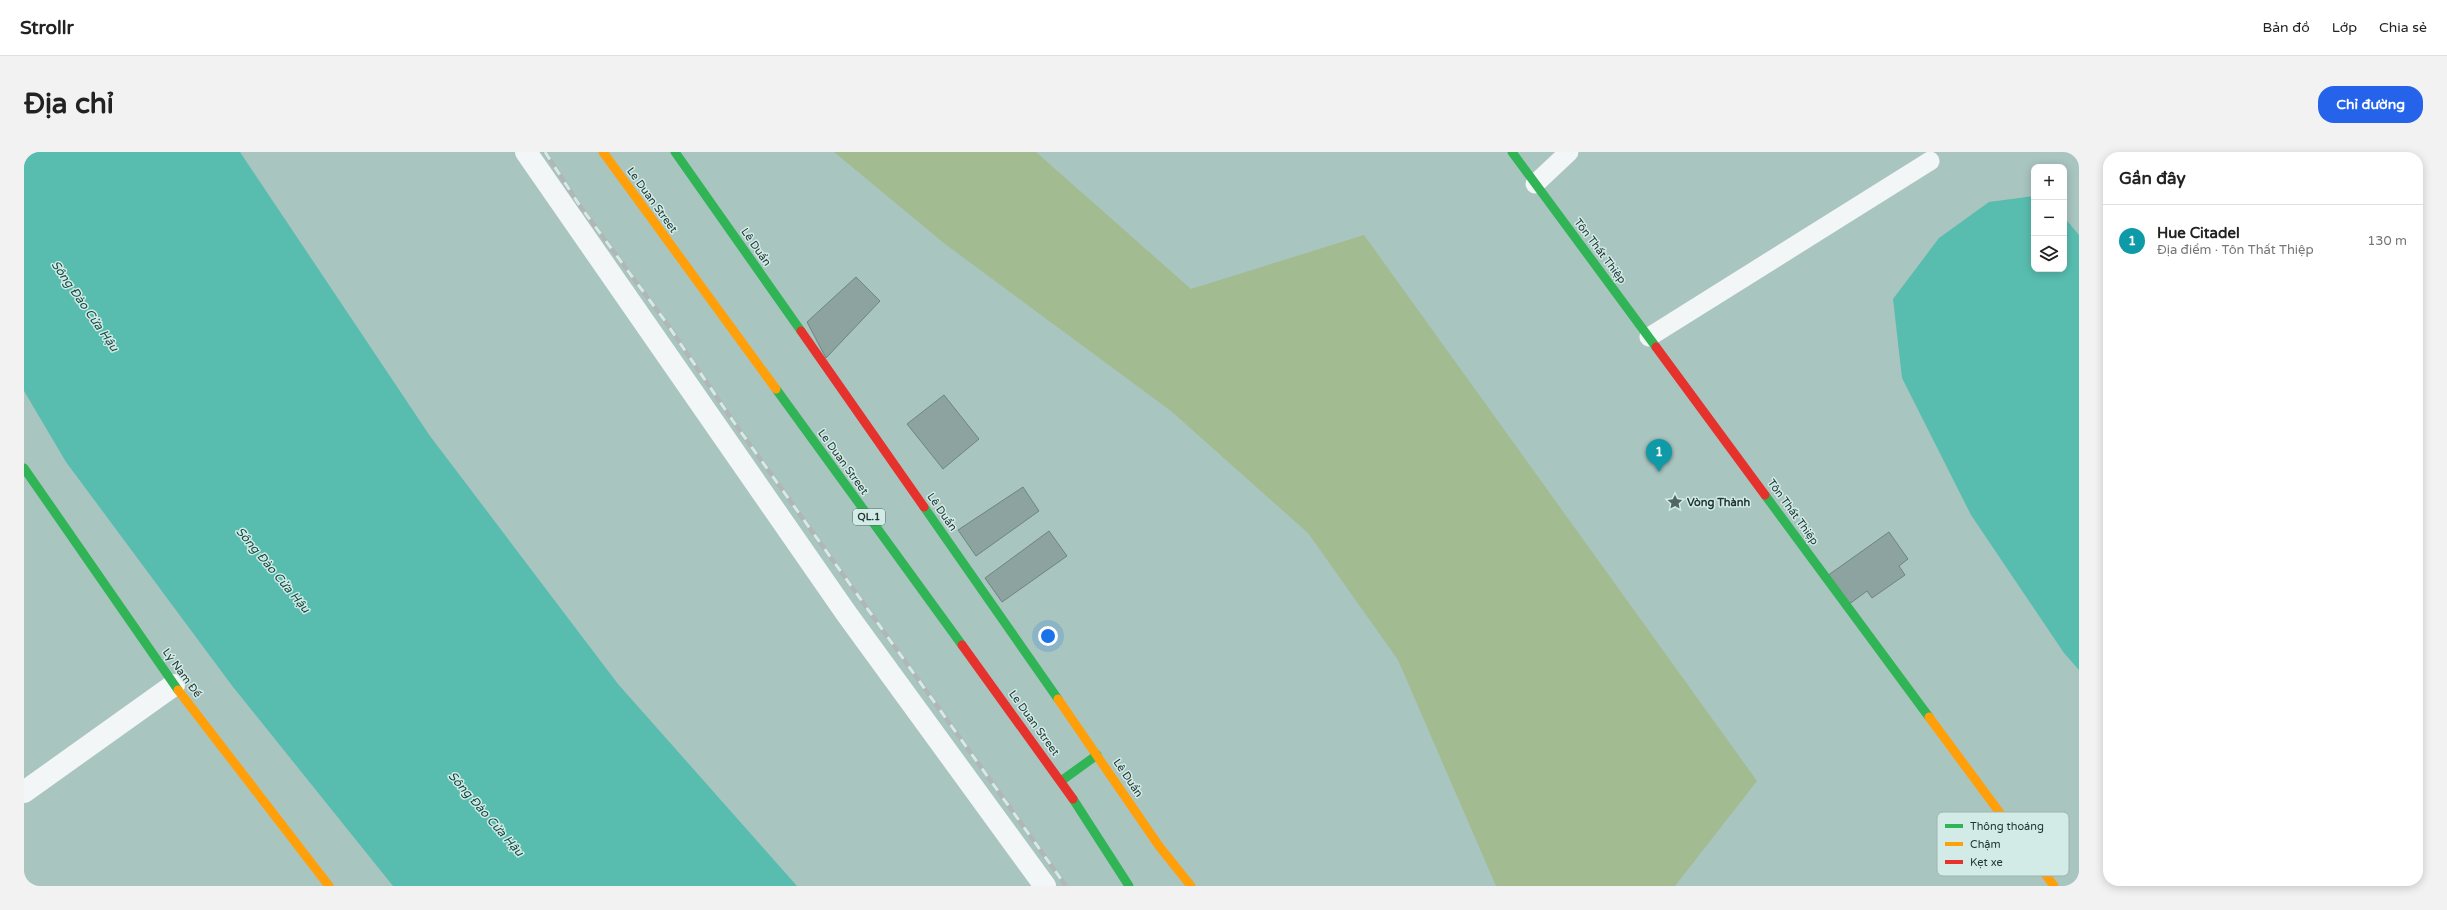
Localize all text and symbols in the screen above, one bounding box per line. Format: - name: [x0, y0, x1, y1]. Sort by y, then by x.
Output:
- text: Strollr: [20, 17, 74, 39]
- text: Bản đồ: [2263, 19, 2310, 36]
- text: Lớp: [2332, 19, 2357, 36]
- text: Chia sẻ: [2379, 19, 2427, 36]
- button: Chỉ đường: [2318, 86, 2423, 123]
- text: Địa chỉ: [24, 87, 114, 121]
- map controls: [2031, 164, 2067, 272]
- button: +: [2031, 164, 2067, 200]
- street label: Le Duan Street: [624, 165, 680, 235]
- text: Gần đây: [2119, 168, 2186, 189]
- button: −: [2031, 200, 2067, 236]
- street label: Tôn Thất Thiệp: [1571, 216, 1629, 286]
- text: Hue Citadel: [2157, 224, 2240, 242]
- street label: Lê Duẩn: [738, 226, 774, 268]
- text: 1: [2128, 233, 2136, 249]
- text: 130 m: [2367, 233, 2407, 249]
- button: layers: [2031, 236, 2067, 272]
- text: Địa điểm · Tôn Thất Thiệp: [2157, 242, 2314, 258]
- water label: Sông Đào Cửa Hậu: [48, 258, 122, 355]
- street label: Le Duan Street: [815, 427, 871, 497]
- pin: 1: [1646, 439, 1672, 472]
- street label: Tôn Thất Thiệp: [1765, 477, 1821, 547]
- street label: Lê Duẩn: [924, 491, 960, 533]
- place icon: Vòng Thành: [1666, 493, 1684, 511]
- place label: Vòng Thành: [1687, 496, 1750, 510]
- road number: QL.1: [853, 509, 885, 525]
- water label: Sông Đào Cửa Hậu: [233, 524, 313, 616]
- your location: [1038, 626, 1058, 646]
- street label: Lý Nam Đế: [160, 646, 204, 700]
- street label: Le Duan Street: [1006, 688, 1062, 758]
- street label: Lê Duẩn: [1111, 756, 1145, 800]
- water label: Sông Đào Cửa Hậu: [445, 769, 527, 860]
- legend: [1937, 812, 2069, 876]
- text: Thông thoáng: [1970, 820, 2044, 833]
- text: Chậm: [1970, 838, 2001, 851]
- text: Kẹt xe: [1970, 856, 2003, 869]

